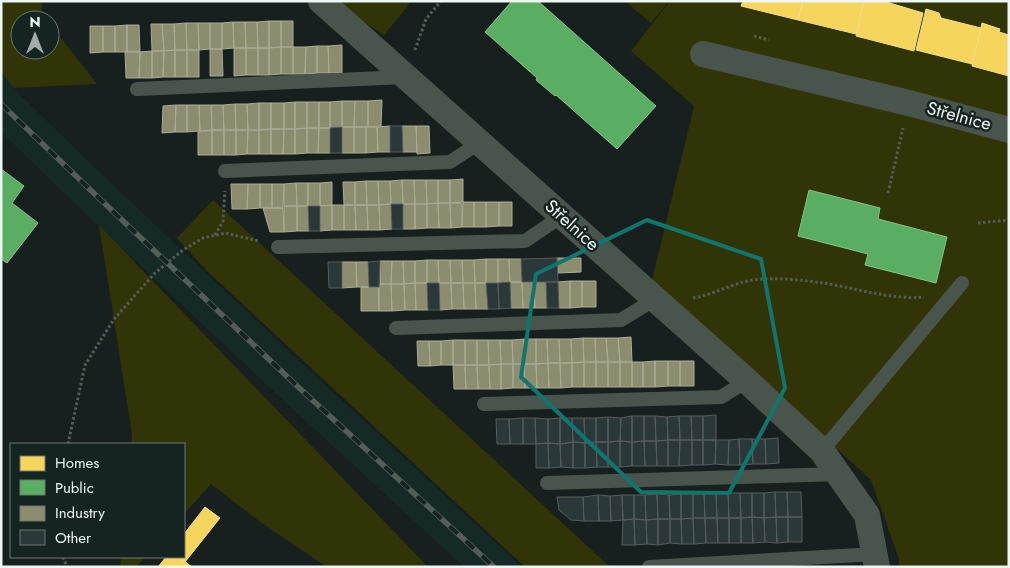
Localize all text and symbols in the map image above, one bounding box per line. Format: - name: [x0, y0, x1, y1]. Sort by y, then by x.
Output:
- north arrow: [10, 10, 60, 60]
- text: N: [29, 12, 41, 32]
- street label: Střelnice: [924, 95, 994, 137]
- street label: Střelnice: [539, 193, 605, 257]
- legend: [10, 443, 185, 558]
- text: Homes: [55, 452, 99, 474]
- text: Public: [55, 477, 94, 499]
- text: Industry: [55, 502, 105, 524]
- text: Other: [55, 527, 92, 549]

